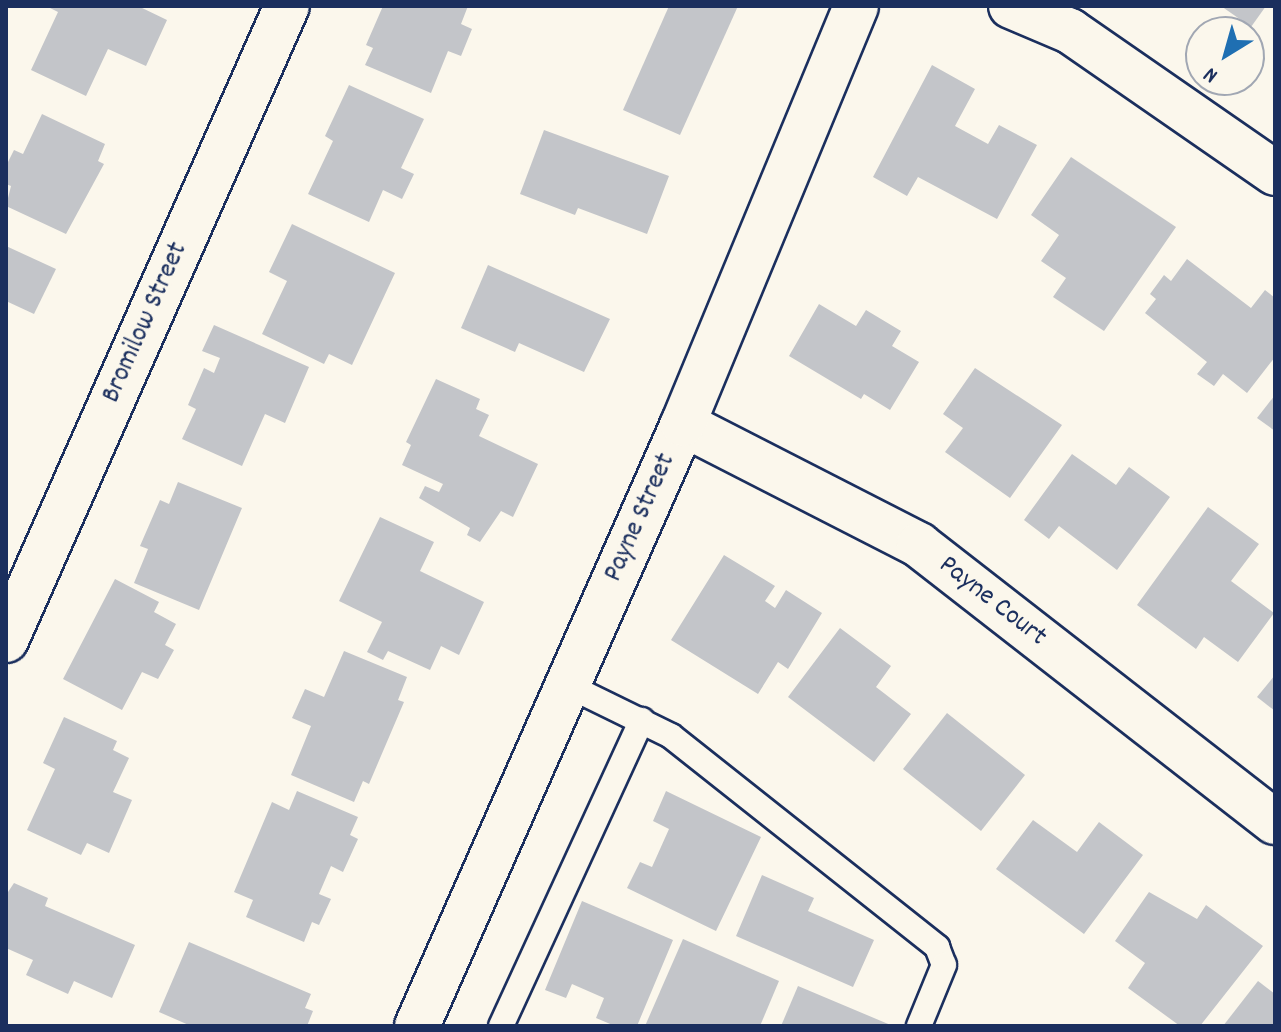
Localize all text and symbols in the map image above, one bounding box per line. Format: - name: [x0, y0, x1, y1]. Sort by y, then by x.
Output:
- north arrow: [1185, 16, 1265, 96]
- text: N: [1198, 58, 1225, 90]
- street label: Bromilow Street: [96, 238, 196, 408]
- street label: Payne Street: [598, 449, 684, 587]
- street label: Payne Court: [931, 549, 1053, 655]

